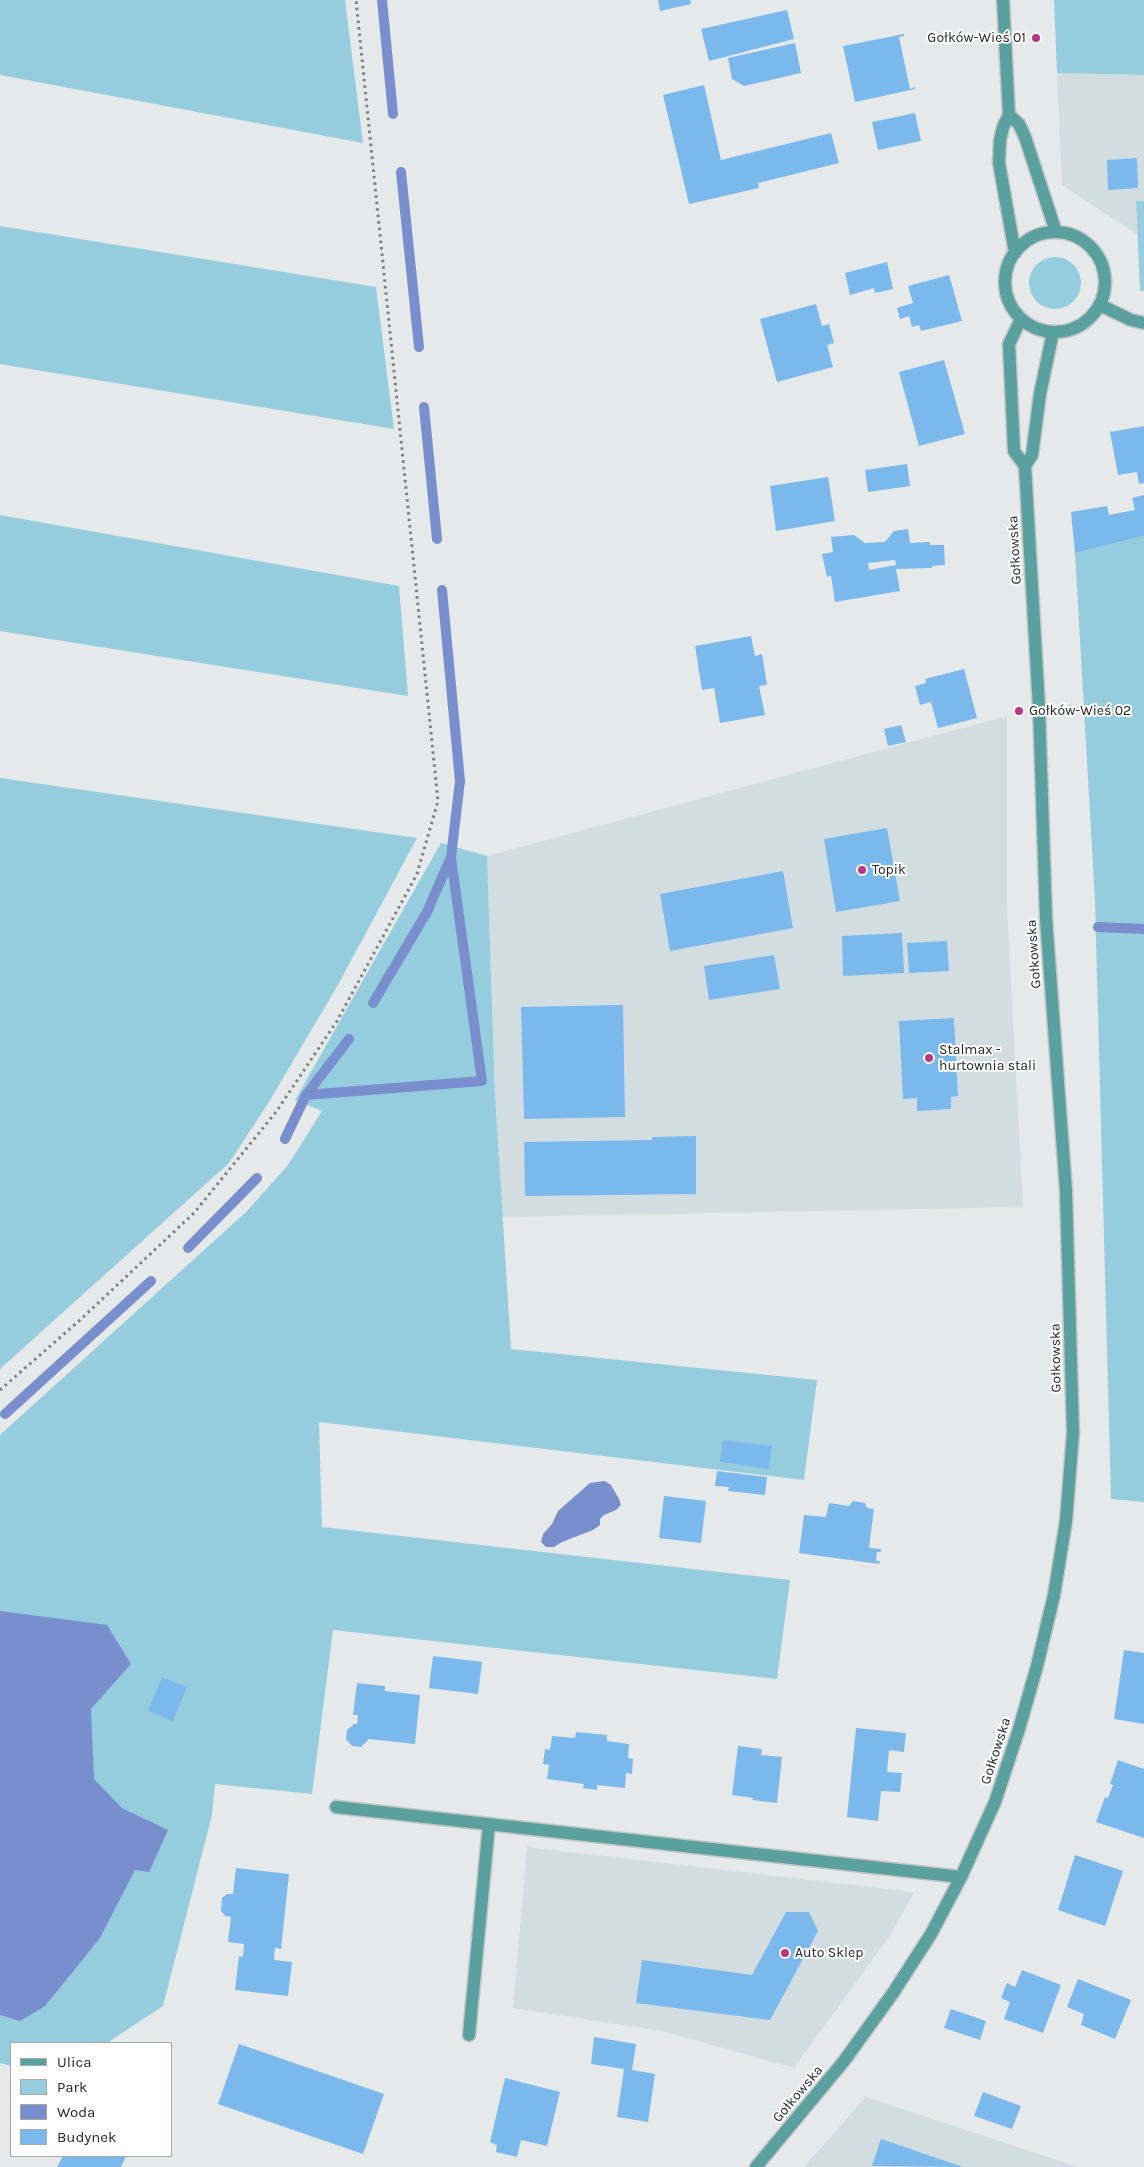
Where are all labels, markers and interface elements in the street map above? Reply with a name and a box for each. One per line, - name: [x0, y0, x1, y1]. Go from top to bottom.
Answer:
- place label: Gołków-Wieś 01: [927, 30, 1026, 46]
- marker: Gołków-Wieś 01: [1030, 32, 1042, 44]
- street label: Gołkowska: [1005, 515, 1025, 585]
- place label: Gołków-Wieś 02: [1029, 703, 1131, 719]
- marker: Gołków-Wieś 02: [1013, 705, 1025, 717]
- place label: Topik: [872, 862, 906, 878]
- marker: Topik: [856, 864, 868, 876]
- street label: Gołkowska: [1023, 919, 1045, 989]
- place label: Stalmax - hurtownia stali: [939, 1042, 1036, 1074]
- marker: Stalmax - hurtownia stali: [923, 1052, 935, 1064]
- street label: Gołkowska: [1047, 1323, 1065, 1393]
- street label: Gołkowska: [977, 1715, 1015, 1787]
- place label: Auto Sklep: [795, 1945, 863, 1961]
- marker: Auto Sklep: [779, 1947, 791, 1959]
- legend: [10, 2042, 172, 2157]
- text: Ulica: [57, 2053, 91, 2071]
- street label: Gołkowska: [769, 2062, 827, 2126]
- text: Park: [57, 2078, 87, 2096]
- text: Woda: [57, 2103, 95, 2121]
- text: Budynek: [57, 2128, 116, 2146]

